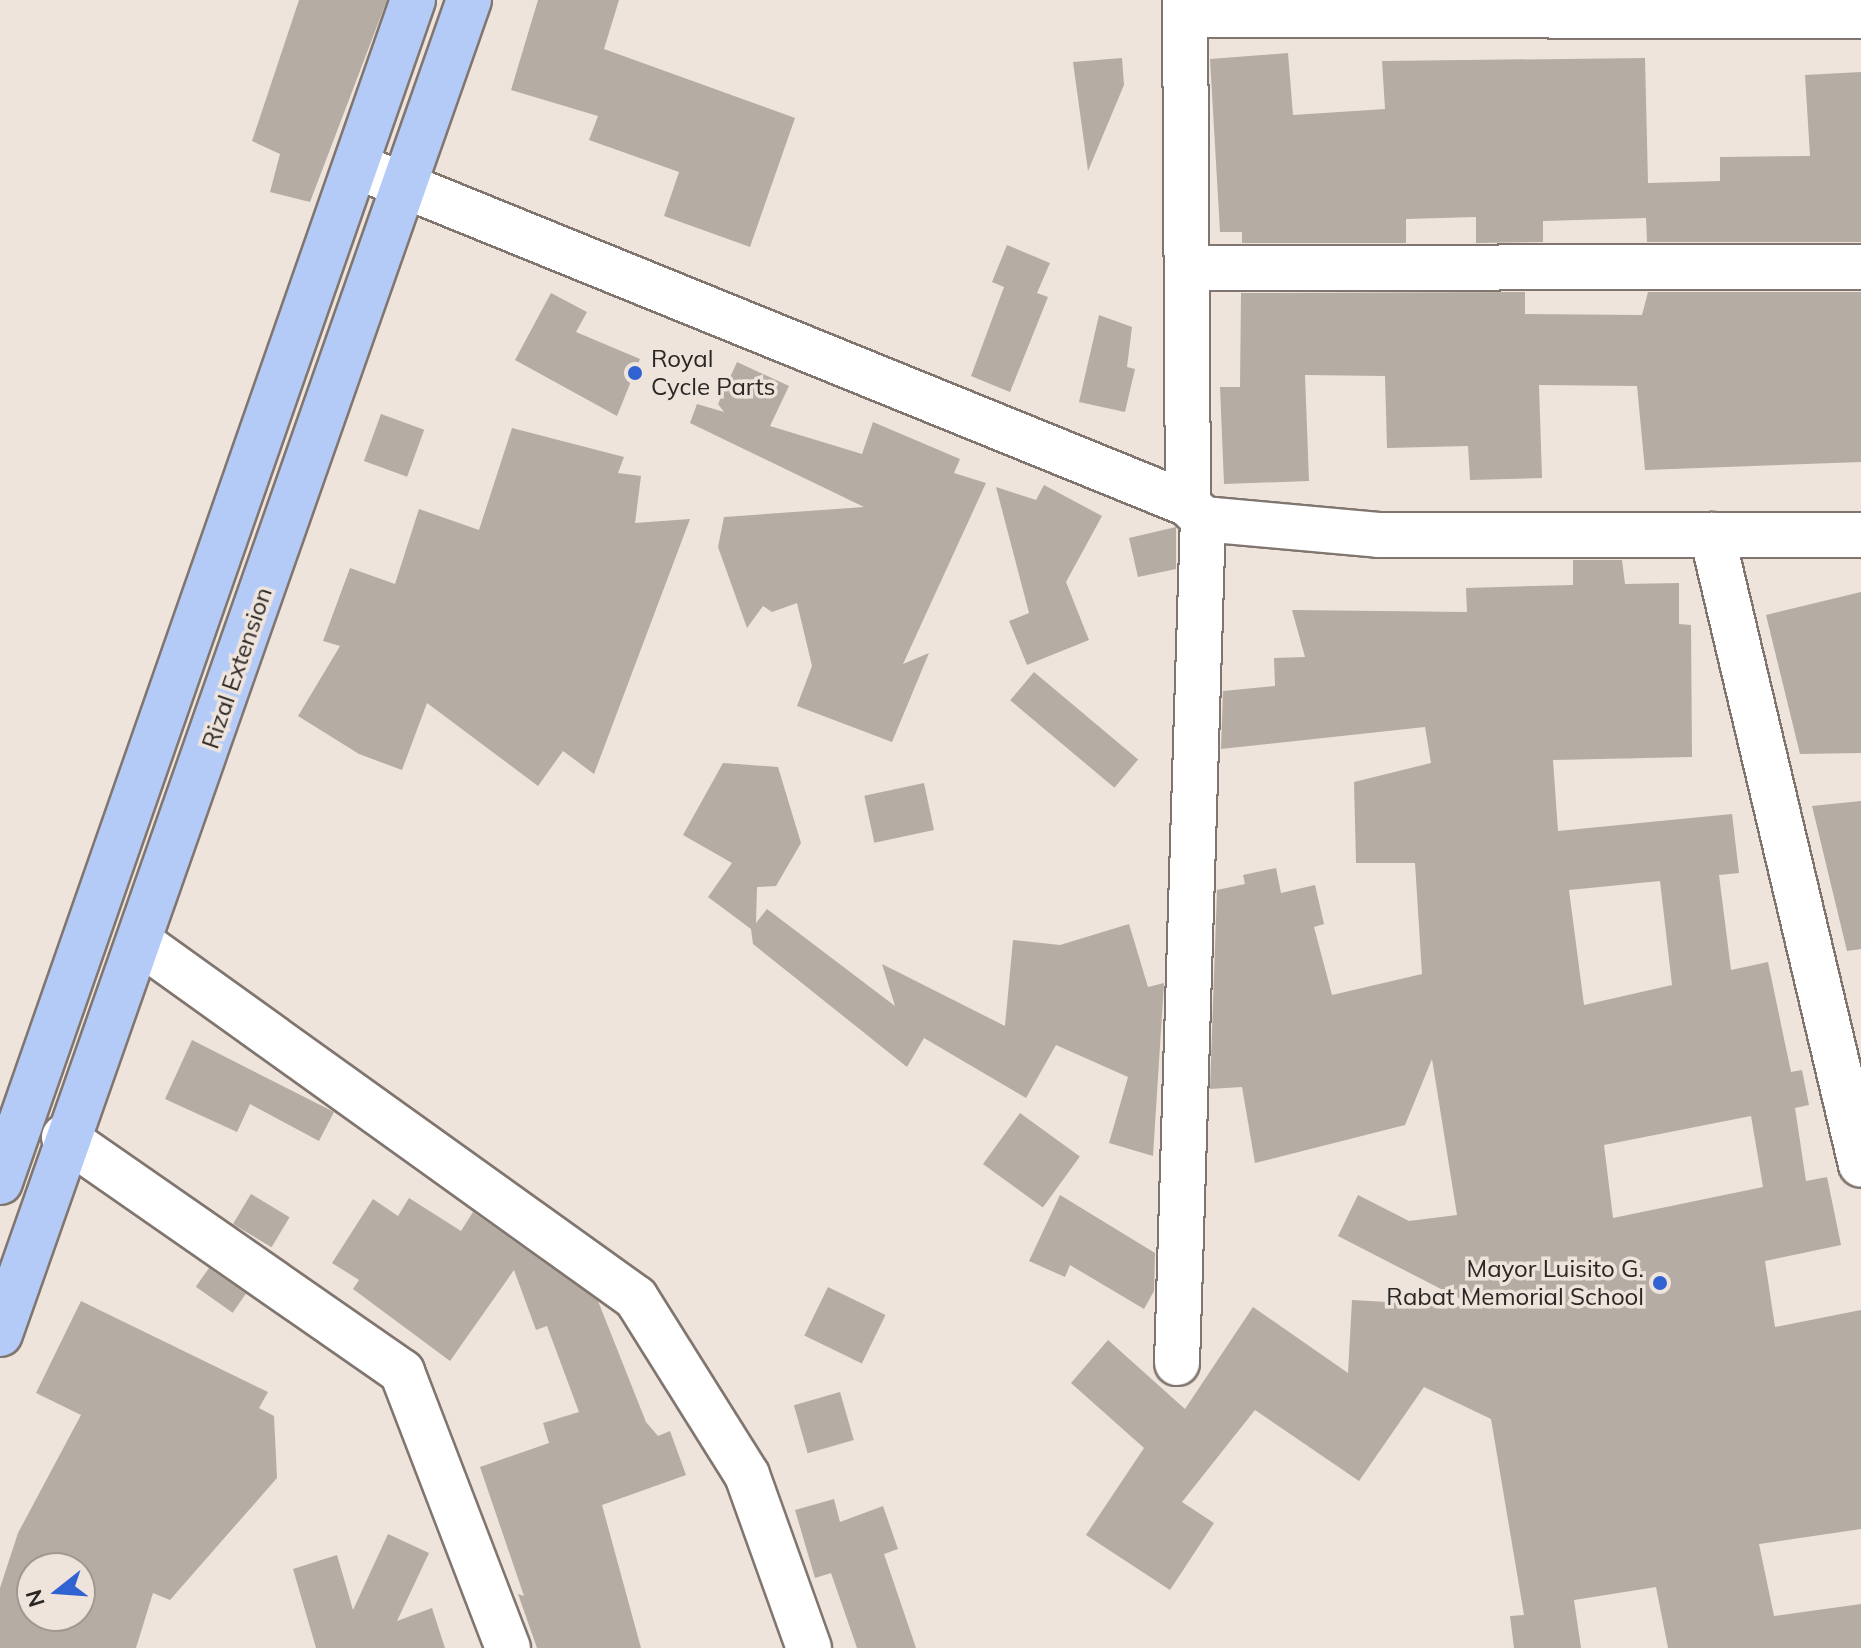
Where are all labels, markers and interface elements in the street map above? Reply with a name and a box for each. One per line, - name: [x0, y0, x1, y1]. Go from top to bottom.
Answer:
- place label: Royal Cycle Parts: [651, 345, 775, 401]
- marker: Royal Cycle Parts: [626, 364, 644, 382]
- street label: Rizal Extension: [196, 584, 278, 752]
- place label: Mayor Luisito G. Rabat Memorial School: [1386, 1255, 1644, 1311]
- marker: Mayor Luisito G. Rabat Memorial School: [1651, 1274, 1669, 1292]
- north arrow: [16, 1552, 96, 1632]
- text: N: [19, 1586, 51, 1610]

